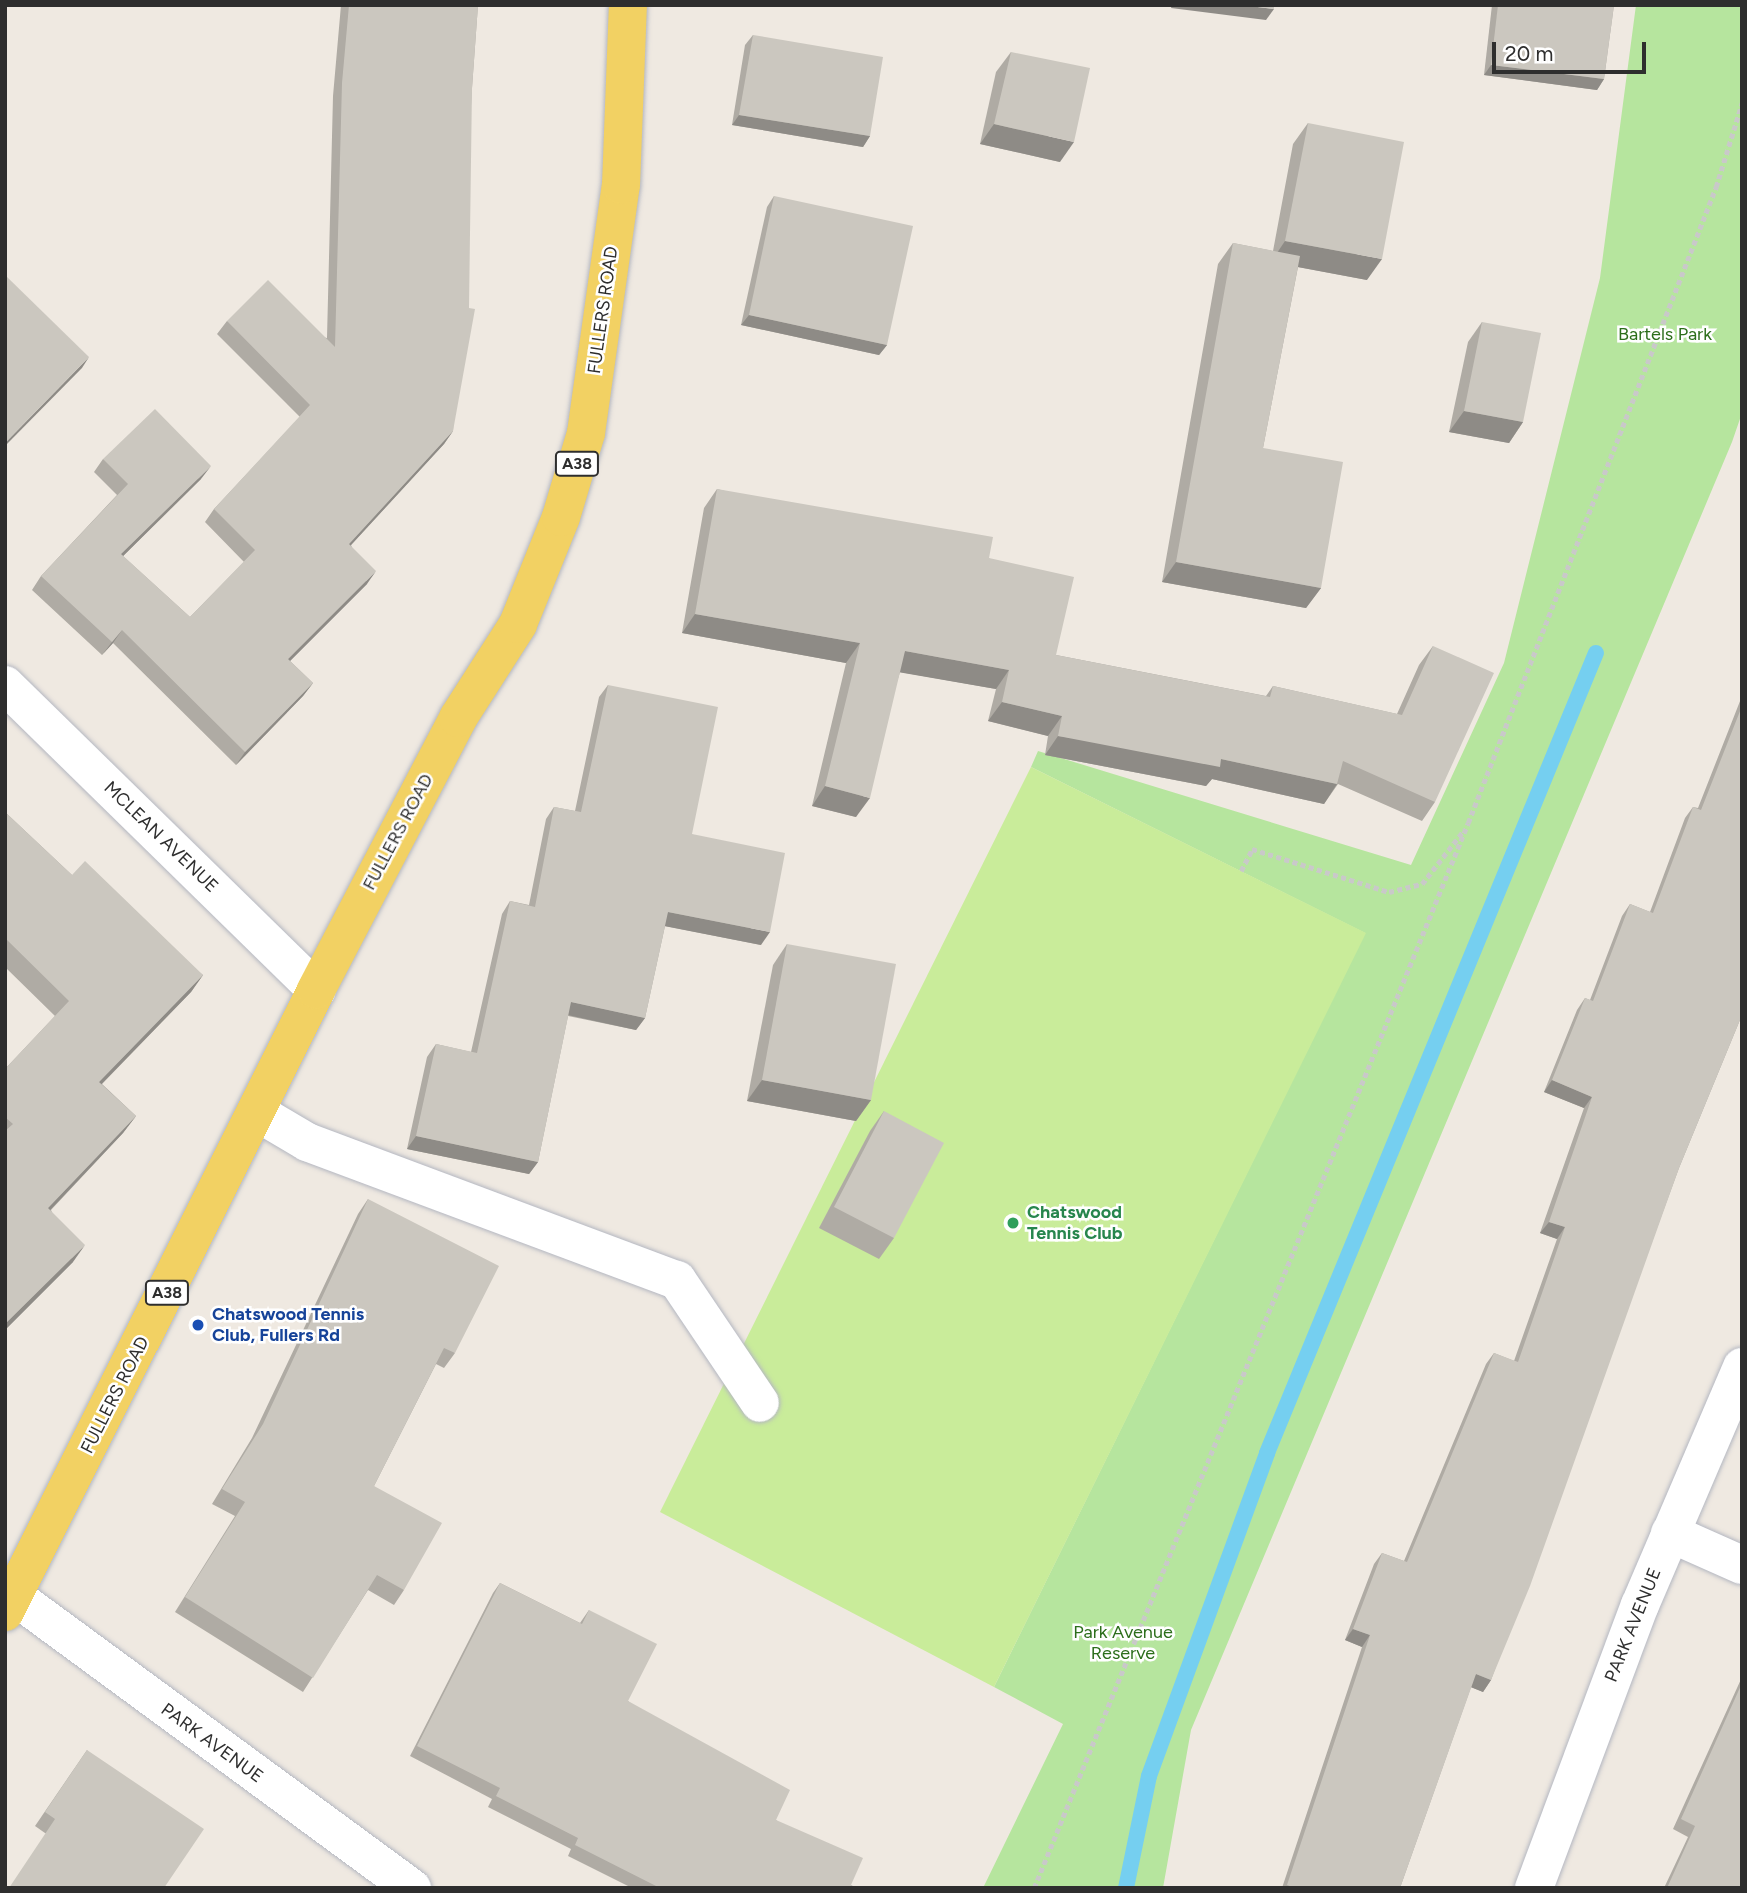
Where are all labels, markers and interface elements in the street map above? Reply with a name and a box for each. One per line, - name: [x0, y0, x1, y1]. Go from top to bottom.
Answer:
- scale bar: [1495, 28, 1649, 72]
- text: 20 m: [1505, 41, 1553, 66]
- street label: FULLERS ROAD: [583, 245, 623, 375]
- park label: Bartels Park: [1618, 323, 1712, 345]
- road number: A38: [554, 452, 600, 477]
- street label: FULLERS ROAD: [358, 770, 438, 894]
- street label: MCLEAN AVENUE: [99, 777, 223, 897]
- place label: Chatswood Tennis Club: [1027, 1202, 1123, 1244]
- marker: Chatswood Tennis Club: [1005, 1215, 1021, 1231]
- road number: A38: [144, 1280, 190, 1306]
- place label: Chatswood Tennis Club, Fullers Rd: [212, 1304, 364, 1346]
- marker: Chatswood Tennis Club, Fullers Rd: [190, 1317, 206, 1333]
- street label: FULLERS ROAD: [76, 1333, 154, 1457]
- street label: PARK AVENUE: [1600, 1565, 1666, 1685]
- park label: Park Avenue Reserve: [1073, 1622, 1173, 1664]
- street label: PARK AVENUE: [157, 1699, 267, 1787]

